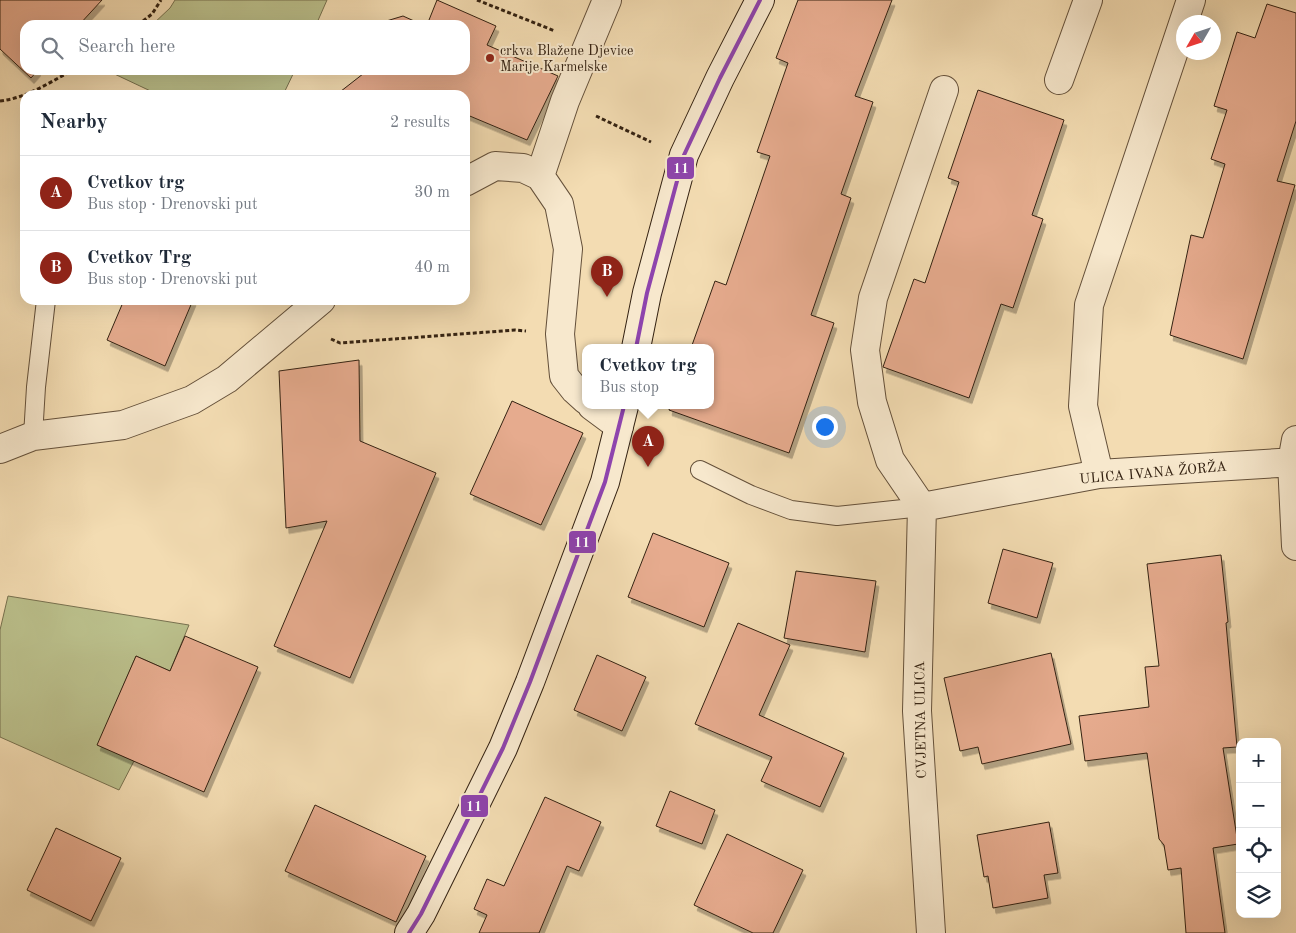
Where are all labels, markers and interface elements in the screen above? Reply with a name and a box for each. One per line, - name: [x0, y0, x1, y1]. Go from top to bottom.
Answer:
- north arrow: [1176, 15, 1221, 60]
- search box: [20, 20, 470, 75]
- icon: search: [38, 34, 66, 62]
- text: Search here: [78, 38, 175, 57]
- place label: crkva Blažene Djevice Marije Karmelske: [500, 44, 633, 74]
- marker: crkva Blažene Djevice Marije Karmelske: [484, 52, 496, 64]
- text: Nearby: [40, 112, 108, 133]
- text: 2 results: [390, 115, 450, 131]
- line badge: 11: [666, 156, 695, 180]
- text: 11: [673, 162, 689, 176]
- text: Cvetkov trg: [87, 174, 185, 193]
- text: A: [50, 185, 62, 201]
- text: 30 m: [414, 185, 450, 201]
- text: Bus stop · Drenovski put: [87, 197, 258, 213]
- text: Cvetkov Trg: [87, 249, 191, 268]
- pin: B: [591, 256, 623, 297]
- text: B: [50, 260, 62, 276]
- text: 40 m: [414, 260, 450, 276]
- text: Bus stop · Drenovski put: [87, 272, 258, 288]
- popup: [582, 344, 714, 409]
- text: Cvetkov trg: [599, 357, 697, 376]
- text: Bus stop: [599, 380, 659, 396]
- your location: [812, 414, 838, 440]
- pin: A: [632, 426, 664, 467]
- street label: ULICA IVANA ŽORŽA: [1079, 457, 1228, 486]
- line badge: 11: [568, 530, 597, 554]
- text: 11: [574, 536, 590, 550]
- street label: CVJETNA ULICA: [913, 661, 929, 779]
- map controls: [1236, 738, 1281, 918]
- button: +: [1236, 738, 1281, 783]
- button: −: [1236, 783, 1281, 828]
- line badge: 11: [460, 794, 489, 818]
- text: 11: [466, 800, 482, 814]
- button: locate: [1236, 828, 1281, 873]
- button: layers: [1236, 873, 1281, 918]

